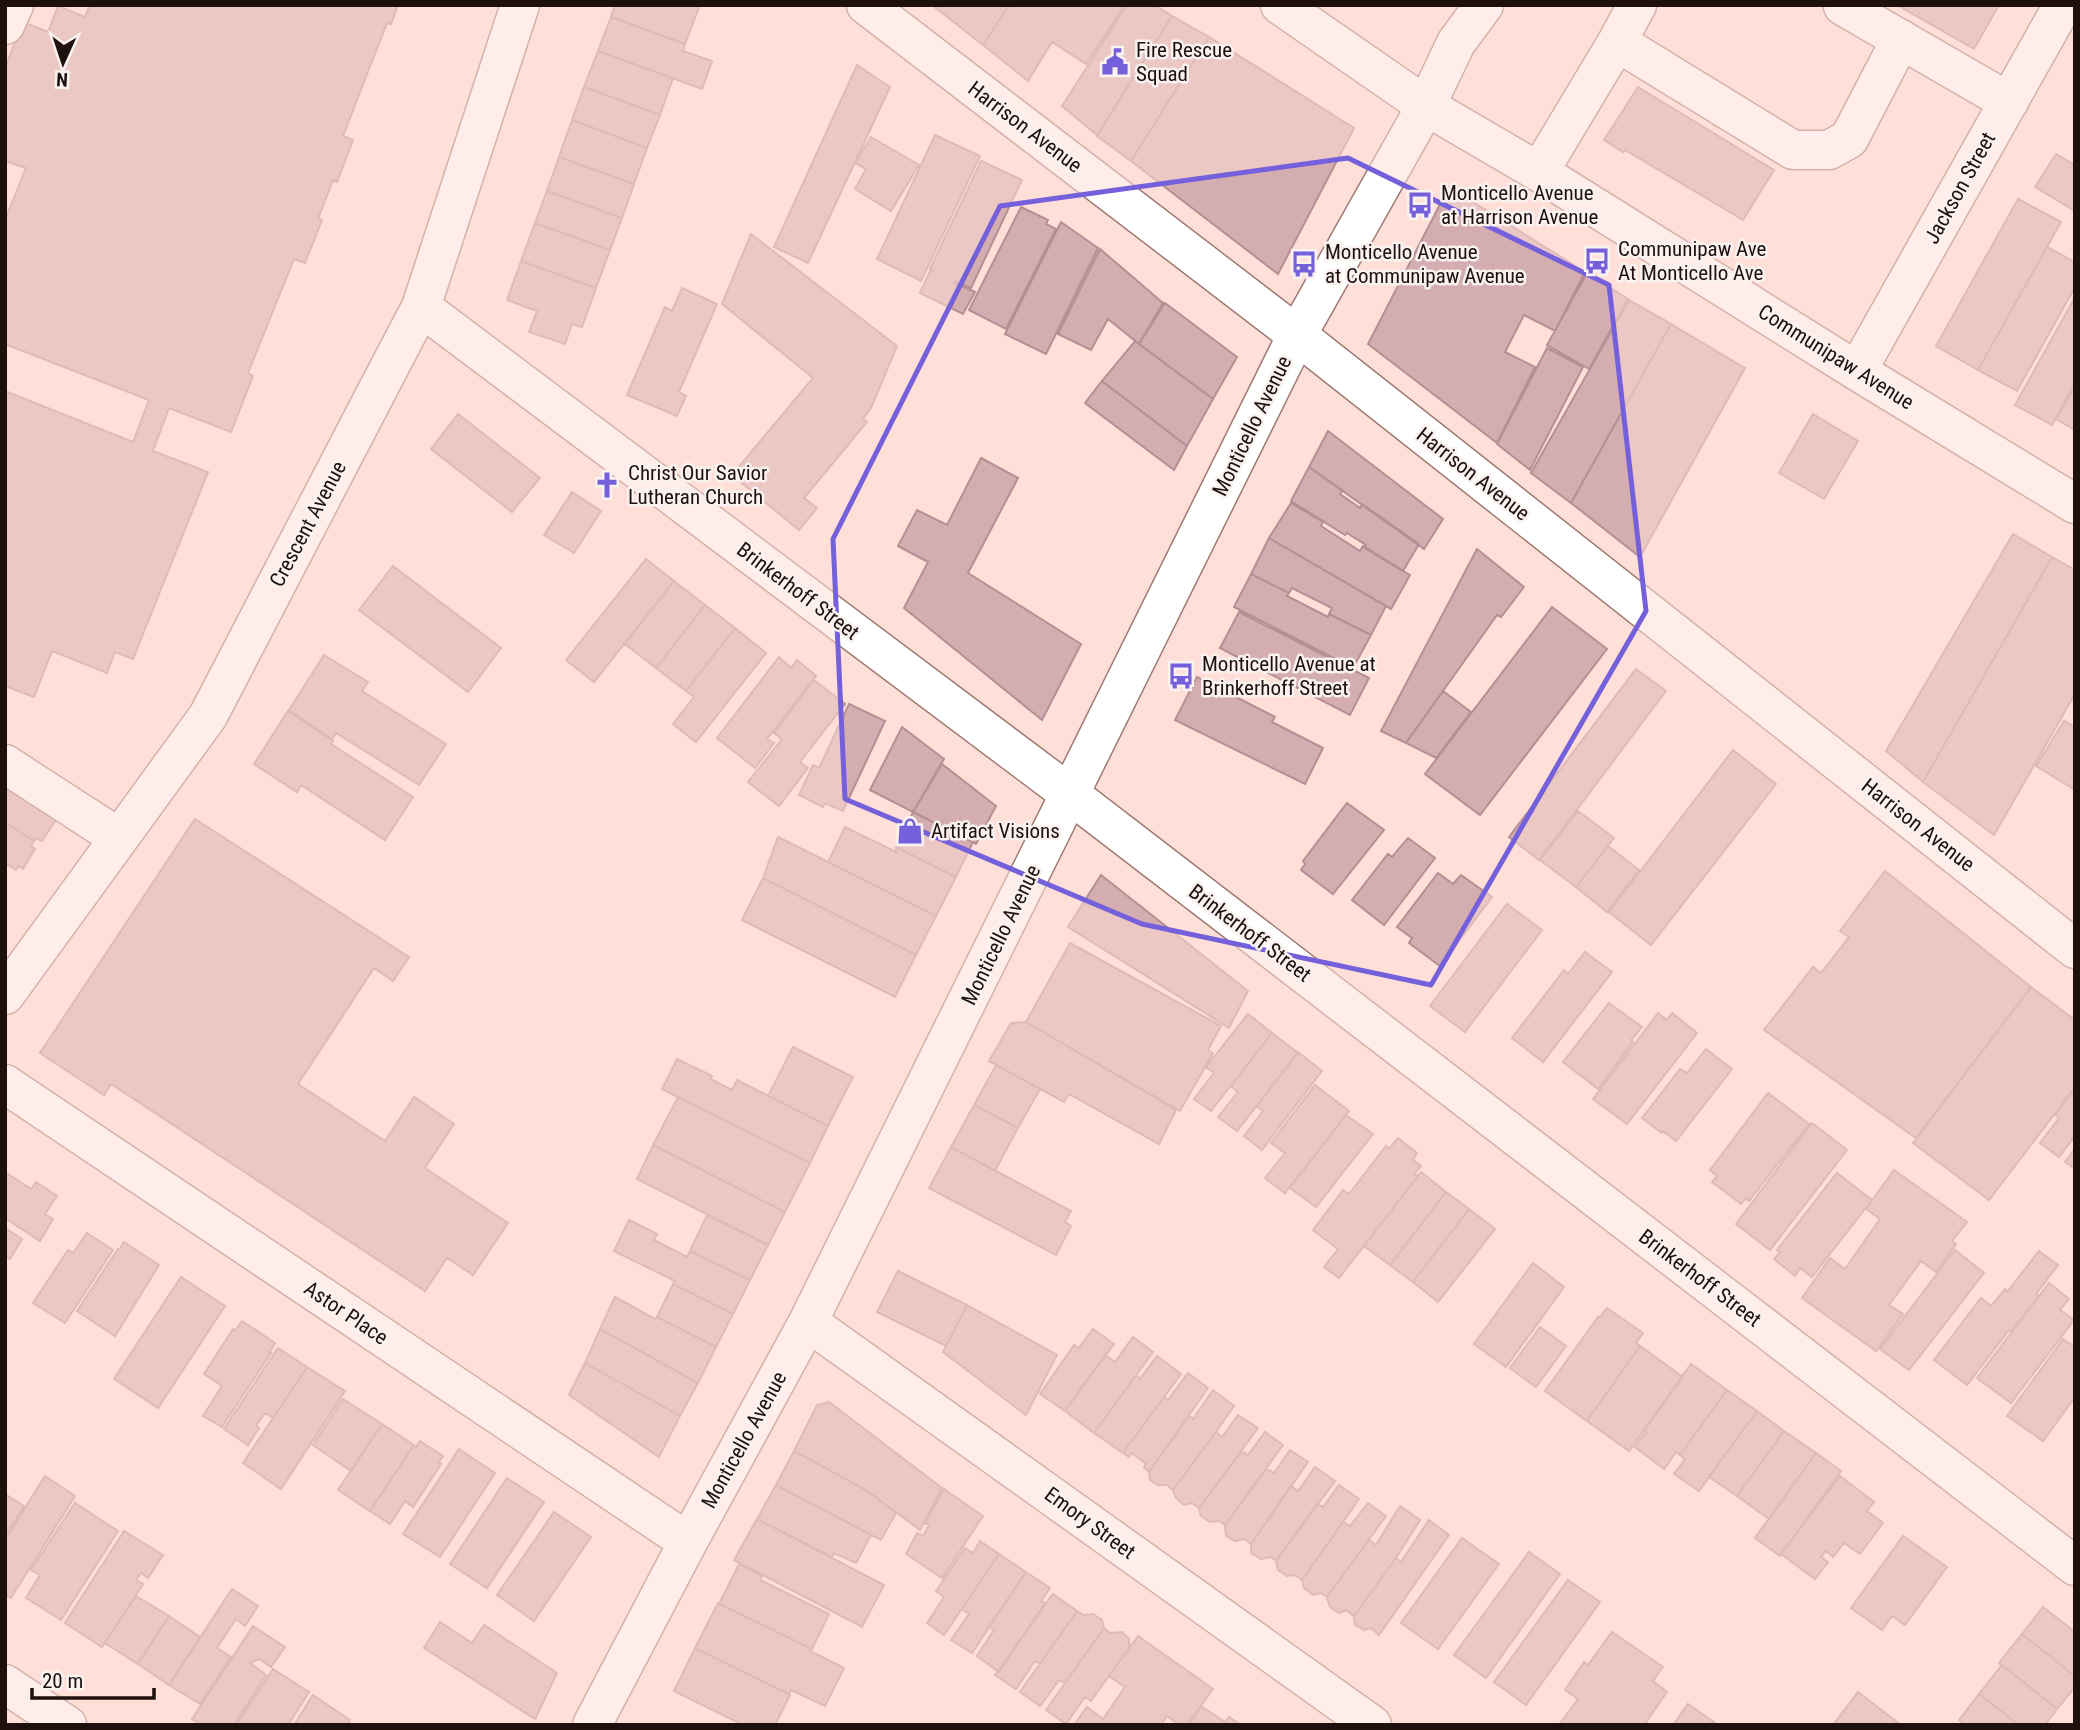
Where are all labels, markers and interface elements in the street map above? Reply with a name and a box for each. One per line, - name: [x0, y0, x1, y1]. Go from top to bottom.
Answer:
- north arrow: [28, 28, 98, 98]
- place label: Fire Rescue Squad: [1136, 38, 1232, 86]
- public building icon: Fire Rescue Squad: [1100, 47, 1130, 77]
- text: N: [56, 68, 69, 91]
- street label: Harrison Avenue: [963, 76, 1087, 178]
- street label: Jackson Street: [1920, 128, 2000, 248]
- place label: Monticello Avenue at Harrison Avenue: [1441, 181, 1599, 229]
- bus stop icon: Monticello Avenue at Harrison Avenue: [1405, 190, 1435, 220]
- place label: Communipaw Ave At Monticello Ave: [1618, 237, 1767, 285]
- place label: Monticello Avenue at Communipaw Avenue: [1325, 240, 1525, 288]
- bus stop icon: Communipaw Ave At Monticello Ave: [1582, 246, 1612, 276]
- bus stop icon: Monticello Avenue at Communipaw Avenue: [1289, 249, 1319, 279]
- street label: Communipaw Avenue: [1754, 300, 1918, 415]
- street label: Monticello Avenue: [1208, 352, 1296, 500]
- street label: Harrison Avenue: [1412, 423, 1534, 525]
- street label: Crescent Avenue: [265, 457, 351, 591]
- place label: Christ Our Savior Lutheran Church: [628, 461, 767, 509]
- church icon: Christ Our Savior Lutheran Church: [592, 470, 622, 500]
- street label: Brinkerhoff Street: [732, 537, 864, 645]
- place label: Monticello Avenue at Brinkerhoff Street: [1202, 652, 1376, 700]
- bus stop icon: Monticello Avenue at Brinkerhoff Street: [1166, 661, 1196, 691]
- street label: Harrison Avenue: [1857, 774, 1979, 876]
- shop icon: Artifact Visions: [895, 816, 925, 846]
- place label: Artifact Visions: [931, 819, 1060, 843]
- street label: Monticello Avenue: [957, 861, 1045, 1009]
- street label: Brinkerhoff Street: [1184, 879, 1316, 987]
- street label: Brinkerhoff Street: [1634, 1224, 1766, 1332]
- street label: Astor Place: [300, 1276, 392, 1350]
- street label: Monticello Avenue: [697, 1367, 792, 1513]
- street label: Emory Street: [1040, 1482, 1140, 1564]
- scale bar: [32, 1656, 154, 1700]
- text: 20 m: [42, 1669, 83, 1693]

